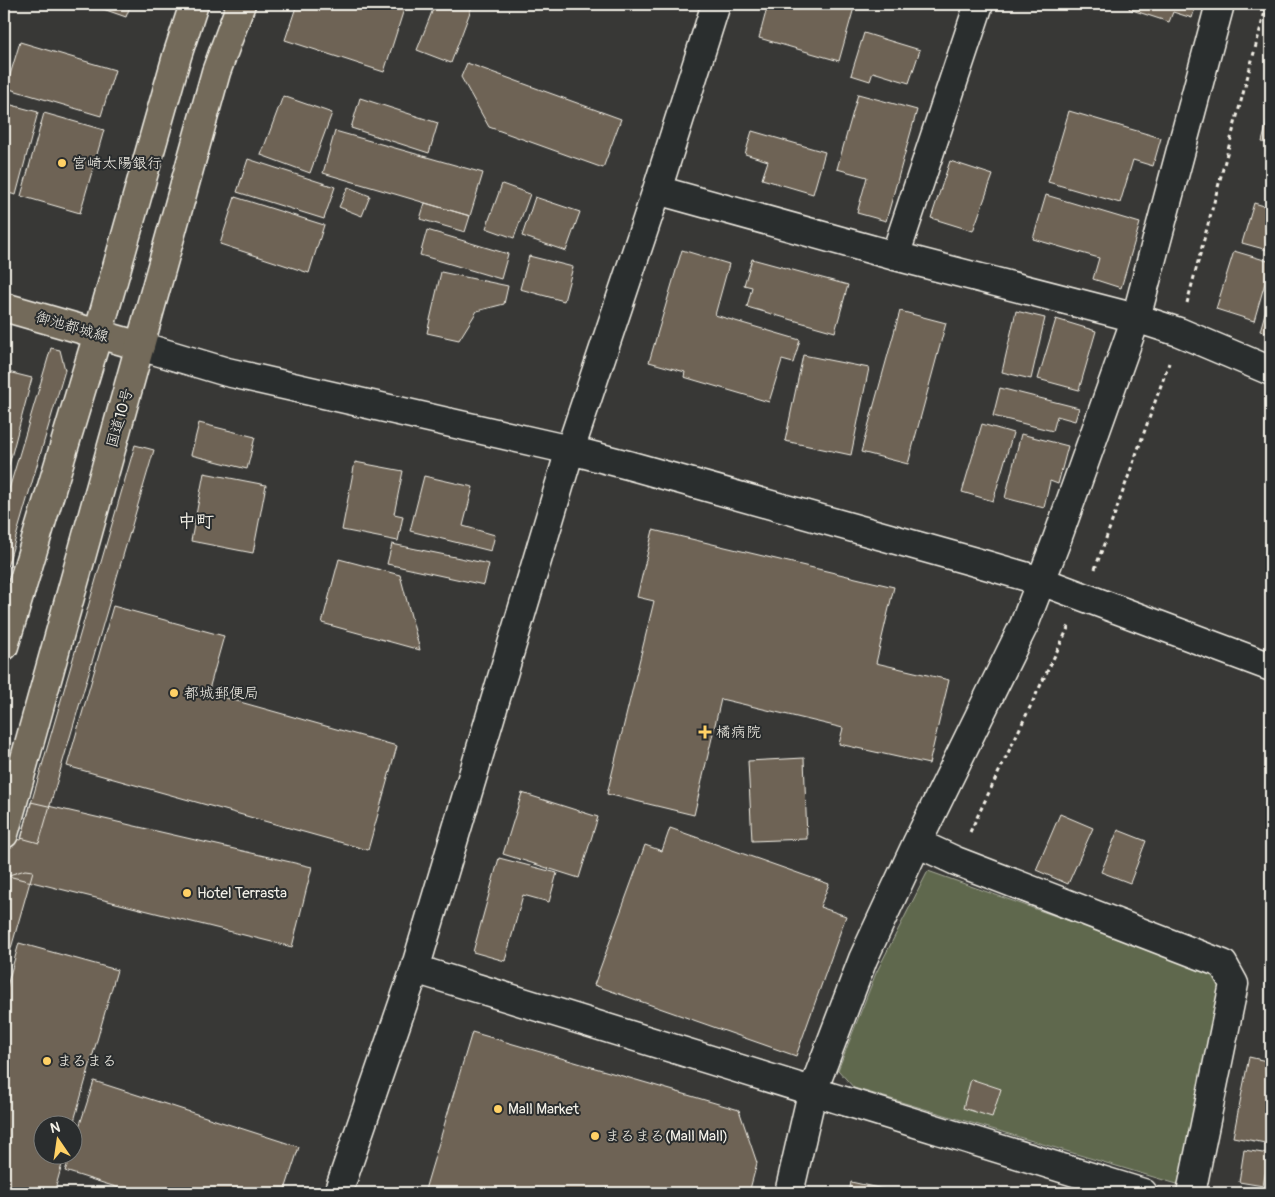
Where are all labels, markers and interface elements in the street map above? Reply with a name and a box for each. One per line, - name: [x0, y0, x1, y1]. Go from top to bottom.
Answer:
- place label: 宮崎太陽銀行: [72, 154, 162, 173]
- marker: 宮崎太陽銀行: [56, 157, 68, 169]
- street label: 御池都城線: [33, 308, 111, 346]
- street label: 国道10号: [102, 386, 138, 450]
- district label: 中町: [178, 510, 214, 533]
- place label: 都城郵便局: [184, 684, 259, 703]
- marker: 都城郵便局: [168, 687, 180, 699]
- place label: 橘病院: [716, 723, 761, 742]
- marker: 橘病院: [698, 725, 712, 739]
- place label: Hotel Terrasta: [197, 884, 287, 903]
- marker: Hotel Terrasta: [181, 887, 193, 899]
- place label: まるまる: [57, 1052, 117, 1071]
- marker: まるまる: [41, 1055, 53, 1067]
- place label: Mall Market: [508, 1100, 580, 1119]
- marker: Mall Market: [492, 1103, 504, 1115]
- north arrow: [32, 1114, 82, 1164]
- text: N: [49, 1118, 62, 1137]
- place label: まるまる(Mall Mall): [605, 1127, 728, 1146]
- marker: まるまる(Mall Mall): [589, 1130, 601, 1142]

